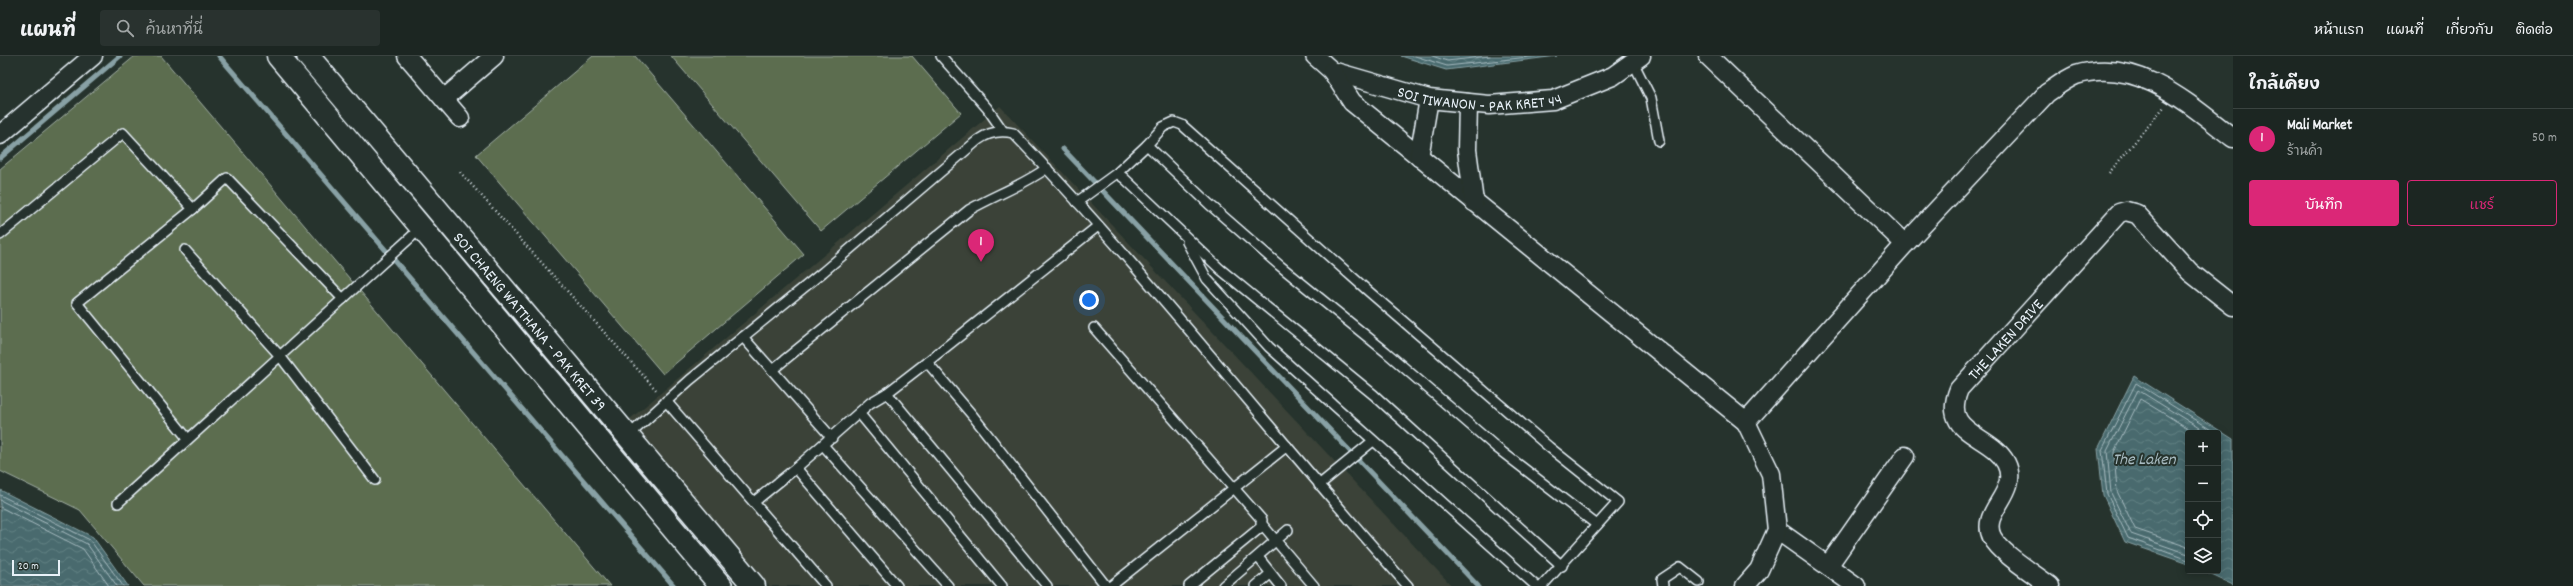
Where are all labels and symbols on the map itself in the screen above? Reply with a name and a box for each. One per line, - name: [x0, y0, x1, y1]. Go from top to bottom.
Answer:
- street label: SOI TIWANON - PAK KRET 44: [1394, 81, 1566, 119]
- street label: SOI CHAENG WATTHANA - PAK KRET 39: [447, 228, 611, 417]
- pin: 1: [968, 229, 994, 262]
- your location: [1079, 290, 1099, 310]
- street label: THE LAKEN DRIVE: [1963, 294, 2050, 386]
- water label: The Laken: [2112, 449, 2177, 473]
- scale bar: [12, 558, 60, 577]

